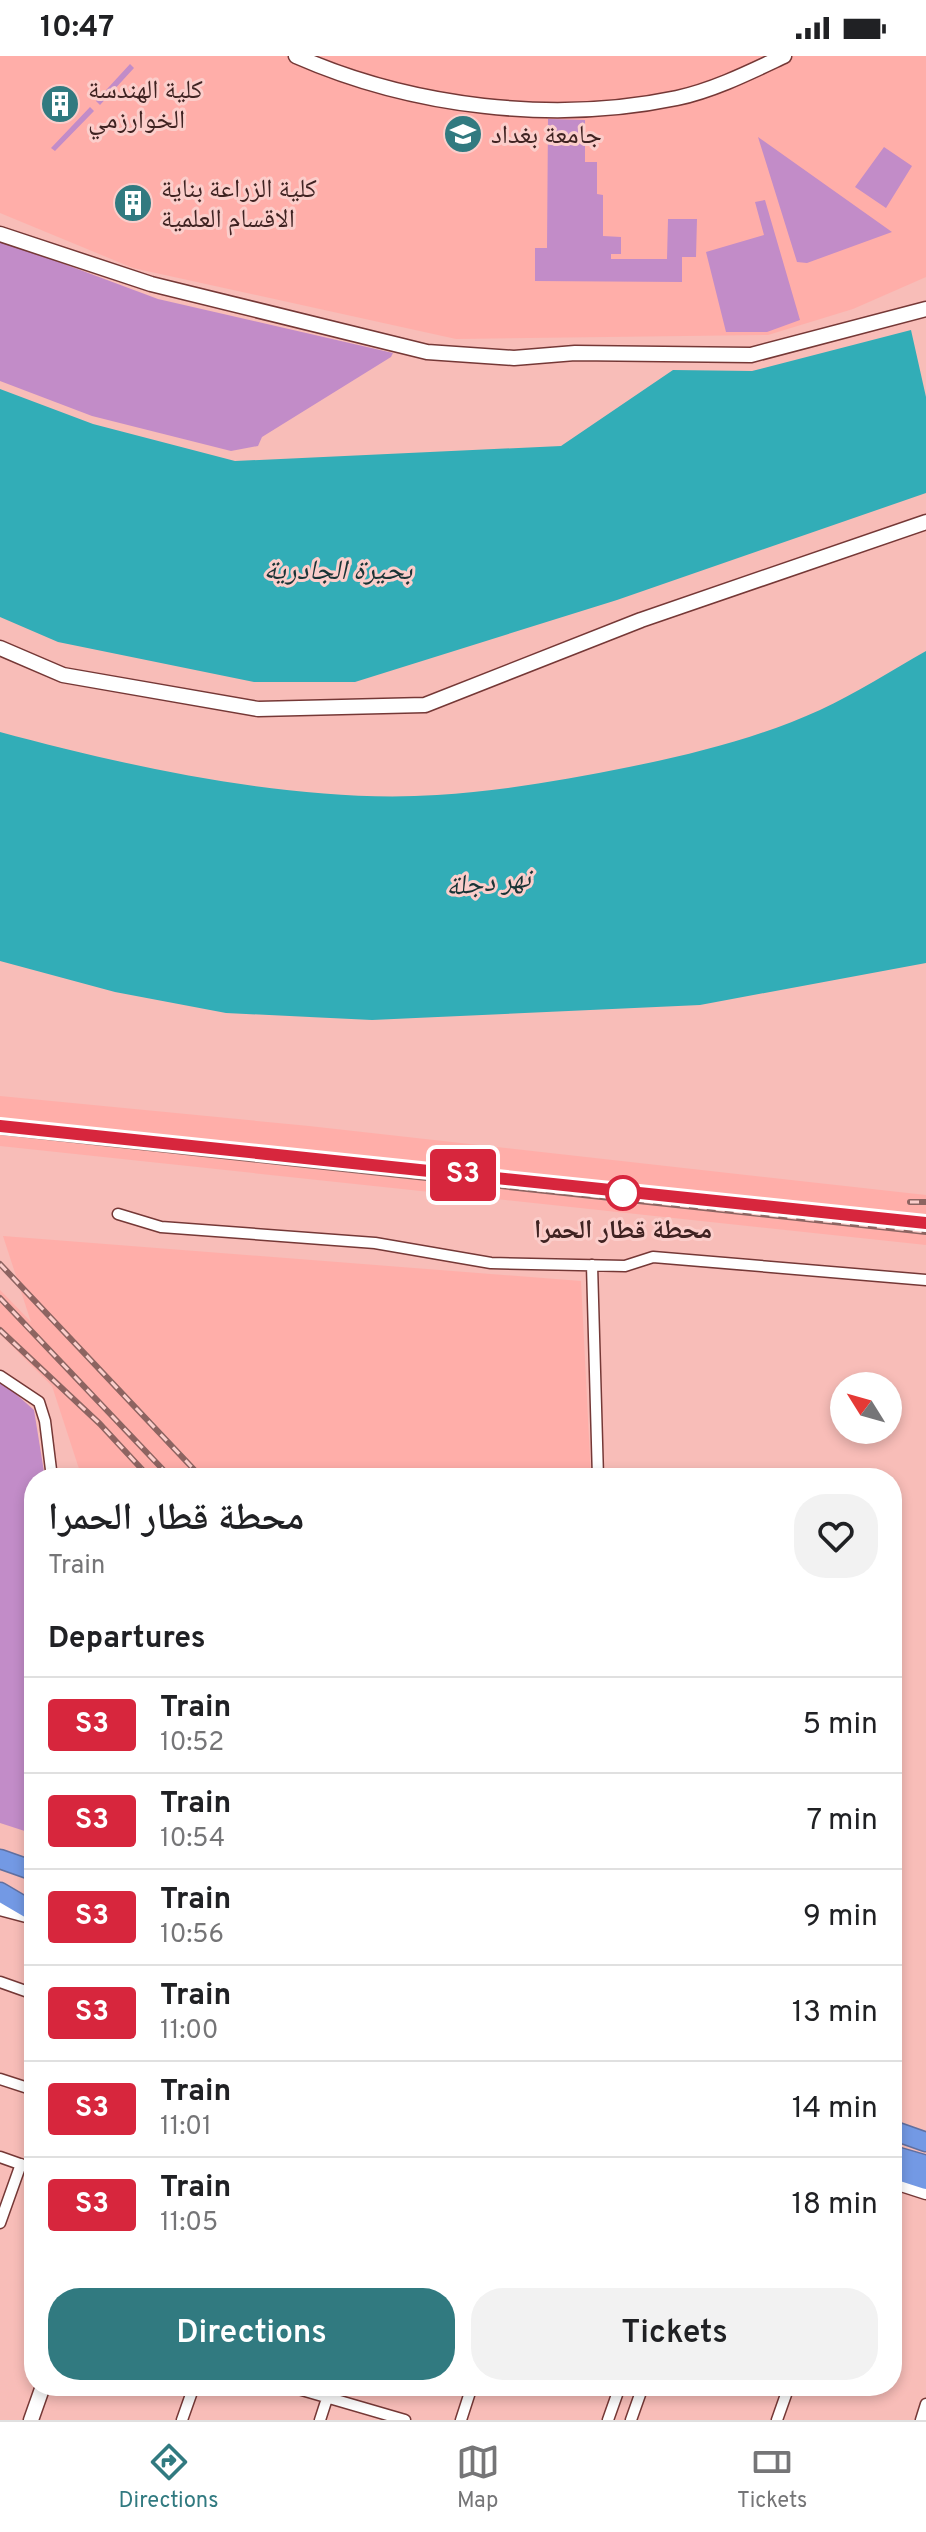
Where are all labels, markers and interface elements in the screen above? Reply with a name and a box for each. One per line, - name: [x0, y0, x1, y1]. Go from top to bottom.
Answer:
- text: 10:47: [40, 10, 114, 47]
- place label: كلية الهندسة الخوارزمي: [88, 75, 203, 140]
- building icon: كلية الهندسة الخوارزمي: [39, 83, 81, 125]
- school or university icon: جامعة بغداد: [442, 113, 484, 155]
- place label: جامعة بغداد: [491, 120, 602, 153]
- place label: كلية الزراعة بناية الاقسام العلمية: [161, 174, 317, 237]
- building icon: كلية الزراعة بناية الاقسام العلمية: [112, 182, 154, 224]
- water label: بحيرة الجادرية: [264, 554, 413, 590]
- water label: نهر دجلة: [444, 861, 537, 906]
- line badge: S3: [427, 1149, 499, 1201]
- text: S3: [446, 1157, 480, 1193]
- marker: محطة قطار الحمرا: [606, 1176, 640, 1210]
- place label: محطة قطار الحمرا: [534, 1215, 712, 1248]
- north arrow: [830, 1372, 902, 1444]
- map controls: [830, 1372, 902, 1444]
- button: heart: [794, 1494, 878, 1578]
- text: محطة قطار الحمرا: [48, 1495, 304, 1544]
- text: Train: [48, 1550, 105, 1583]
- text: Departures: [48, 1621, 206, 1658]
- text: Train: [160, 1690, 231, 1727]
- text: S3: [75, 1707, 109, 1743]
- text: 5 min: [802, 1707, 878, 1744]
- text: 10:52: [160, 1727, 224, 1760]
- text: Train: [160, 1786, 231, 1823]
- text: S3: [75, 1803, 109, 1839]
- text: 7 min: [807, 1803, 878, 1840]
- text: 10:54: [160, 1823, 225, 1856]
- text: Train: [160, 1882, 231, 1919]
- text: S3: [75, 1899, 109, 1935]
- text: 9 min: [803, 1899, 878, 1936]
- text: 10:56: [160, 1919, 224, 1952]
- text: Train: [160, 1978, 231, 2015]
- text: S3: [75, 1995, 109, 2031]
- text: 13 min: [792, 1995, 878, 2032]
- text: 11:00: [160, 2015, 218, 2048]
- text: Train: [160, 2074, 231, 2111]
- text: S3: [75, 2091, 109, 2127]
- text: 14 min: [792, 2091, 878, 2128]
- text: 11:01: [160, 2111, 212, 2144]
- text: Train: [160, 2170, 231, 2207]
- text: S3: [75, 2187, 109, 2223]
- text: 18 min: [792, 2187, 878, 2224]
- text: 11:05: [160, 2207, 218, 2240]
- button: Directions: [48, 2288, 455, 2380]
- button: Tickets: [471, 2288, 878, 2380]
- tab: Directions: [119, 2440, 219, 2515]
- tab: Map: [456, 2440, 500, 2515]
- tab: Tickets: [737, 2440, 807, 2515]

